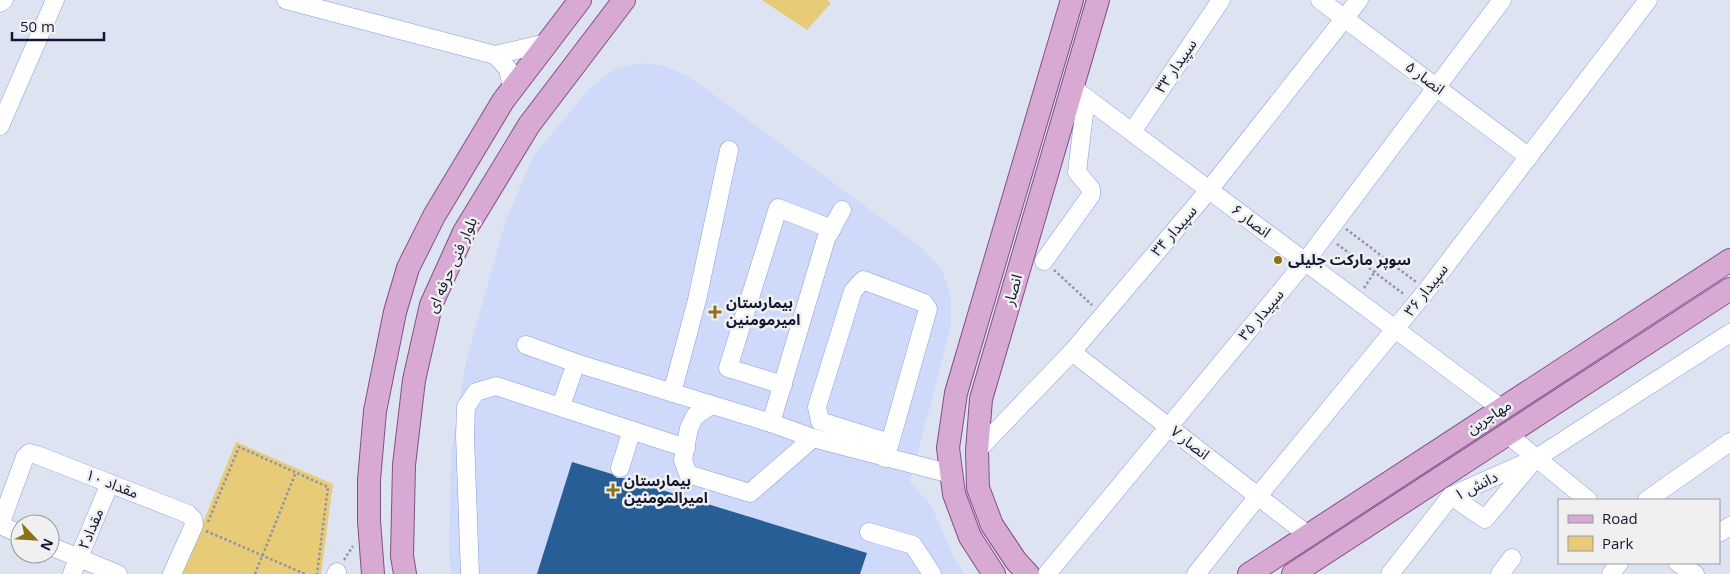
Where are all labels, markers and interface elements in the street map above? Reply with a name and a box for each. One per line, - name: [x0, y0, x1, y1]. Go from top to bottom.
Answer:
- scale bar: [12, 10, 105, 42]
- text: 50 m: [20, 16, 55, 36]
- street label: سپیدار ۳۳: [1150, 34, 1202, 97]
- street label: انصار ۵: [1402, 56, 1449, 98]
- street label: انصار ۶: [1228, 199, 1275, 241]
- street label: سپیدار ۳۴: [1146, 201, 1202, 261]
- street label: بلوار فنی حرفه ای: [421, 214, 481, 316]
- place label: سوپر مارکت جلیلی: [1288, 249, 1411, 270]
- marker: سوپر مارکت جلیلی: [1272, 254, 1284, 266]
- street label: سپیدار ۳۶: [1399, 259, 1453, 320]
- street label: انصار: [998, 272, 1026, 309]
- street label: سپیدار ۳۵: [1233, 284, 1289, 345]
- place label: بیمارستان امیرمومنین: [726, 292, 800, 329]
- marker: بیمارستان امیرمومنین: [708, 305, 722, 319]
- street label: مهاجرین: [1462, 394, 1515, 438]
- street label: انصار ۷: [1167, 421, 1214, 464]
- street label: مقداد ۱۰: [83, 464, 142, 502]
- street label: دانش ۱: [1450, 466, 1501, 504]
- place label: بیمارستان امیرالمومنین: [624, 470, 708, 507]
- marker: بیمارستان امیرالمومنین: [606, 483, 620, 497]
- legend: [1558, 499, 1720, 564]
- street label: مقداد۲: [73, 505, 108, 552]
- text: Road: [1602, 508, 1638, 528]
- north arrow: [10, 514, 60, 564]
- text: Park: [1602, 533, 1633, 553]
- text: N: [36, 536, 58, 554]

